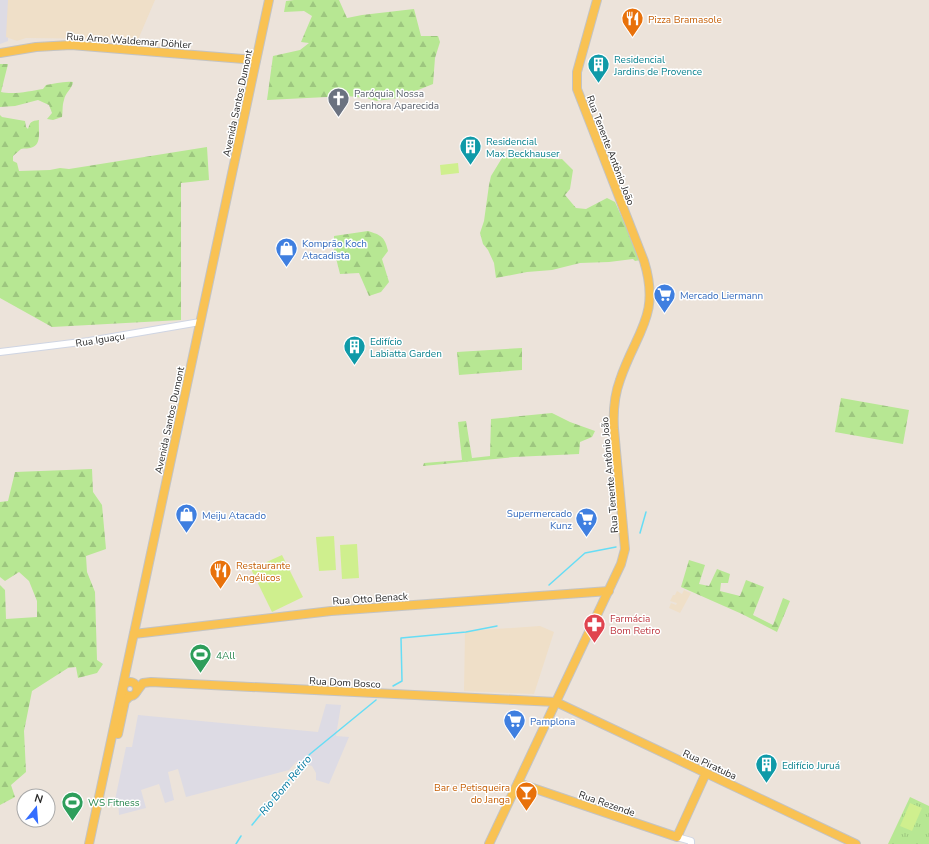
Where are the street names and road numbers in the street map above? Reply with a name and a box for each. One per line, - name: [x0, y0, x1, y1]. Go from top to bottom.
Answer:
- street label: Rua Arno Waldemar Döhler: [66, 30, 192, 52]
- street label: Avenida Santos Dumont: [220, 48, 256, 158]
- street label: Rua Tenente Antônio João: [583, 93, 638, 208]
- street label: Rua Iguaçu: [74, 329, 126, 351]
- street label: Avenida Santos Dumont: [152, 365, 188, 475]
- street label: Rua Tenente Antônio João: [598, 416, 622, 534]
- street label: Rua Otto Benack: [332, 589, 409, 609]
- street label: Rua Dom Bosco: [309, 674, 381, 692]
- street label: Rua Piratuba: [680, 746, 739, 783]
- street label: Rua Rezende: [577, 788, 637, 820]

